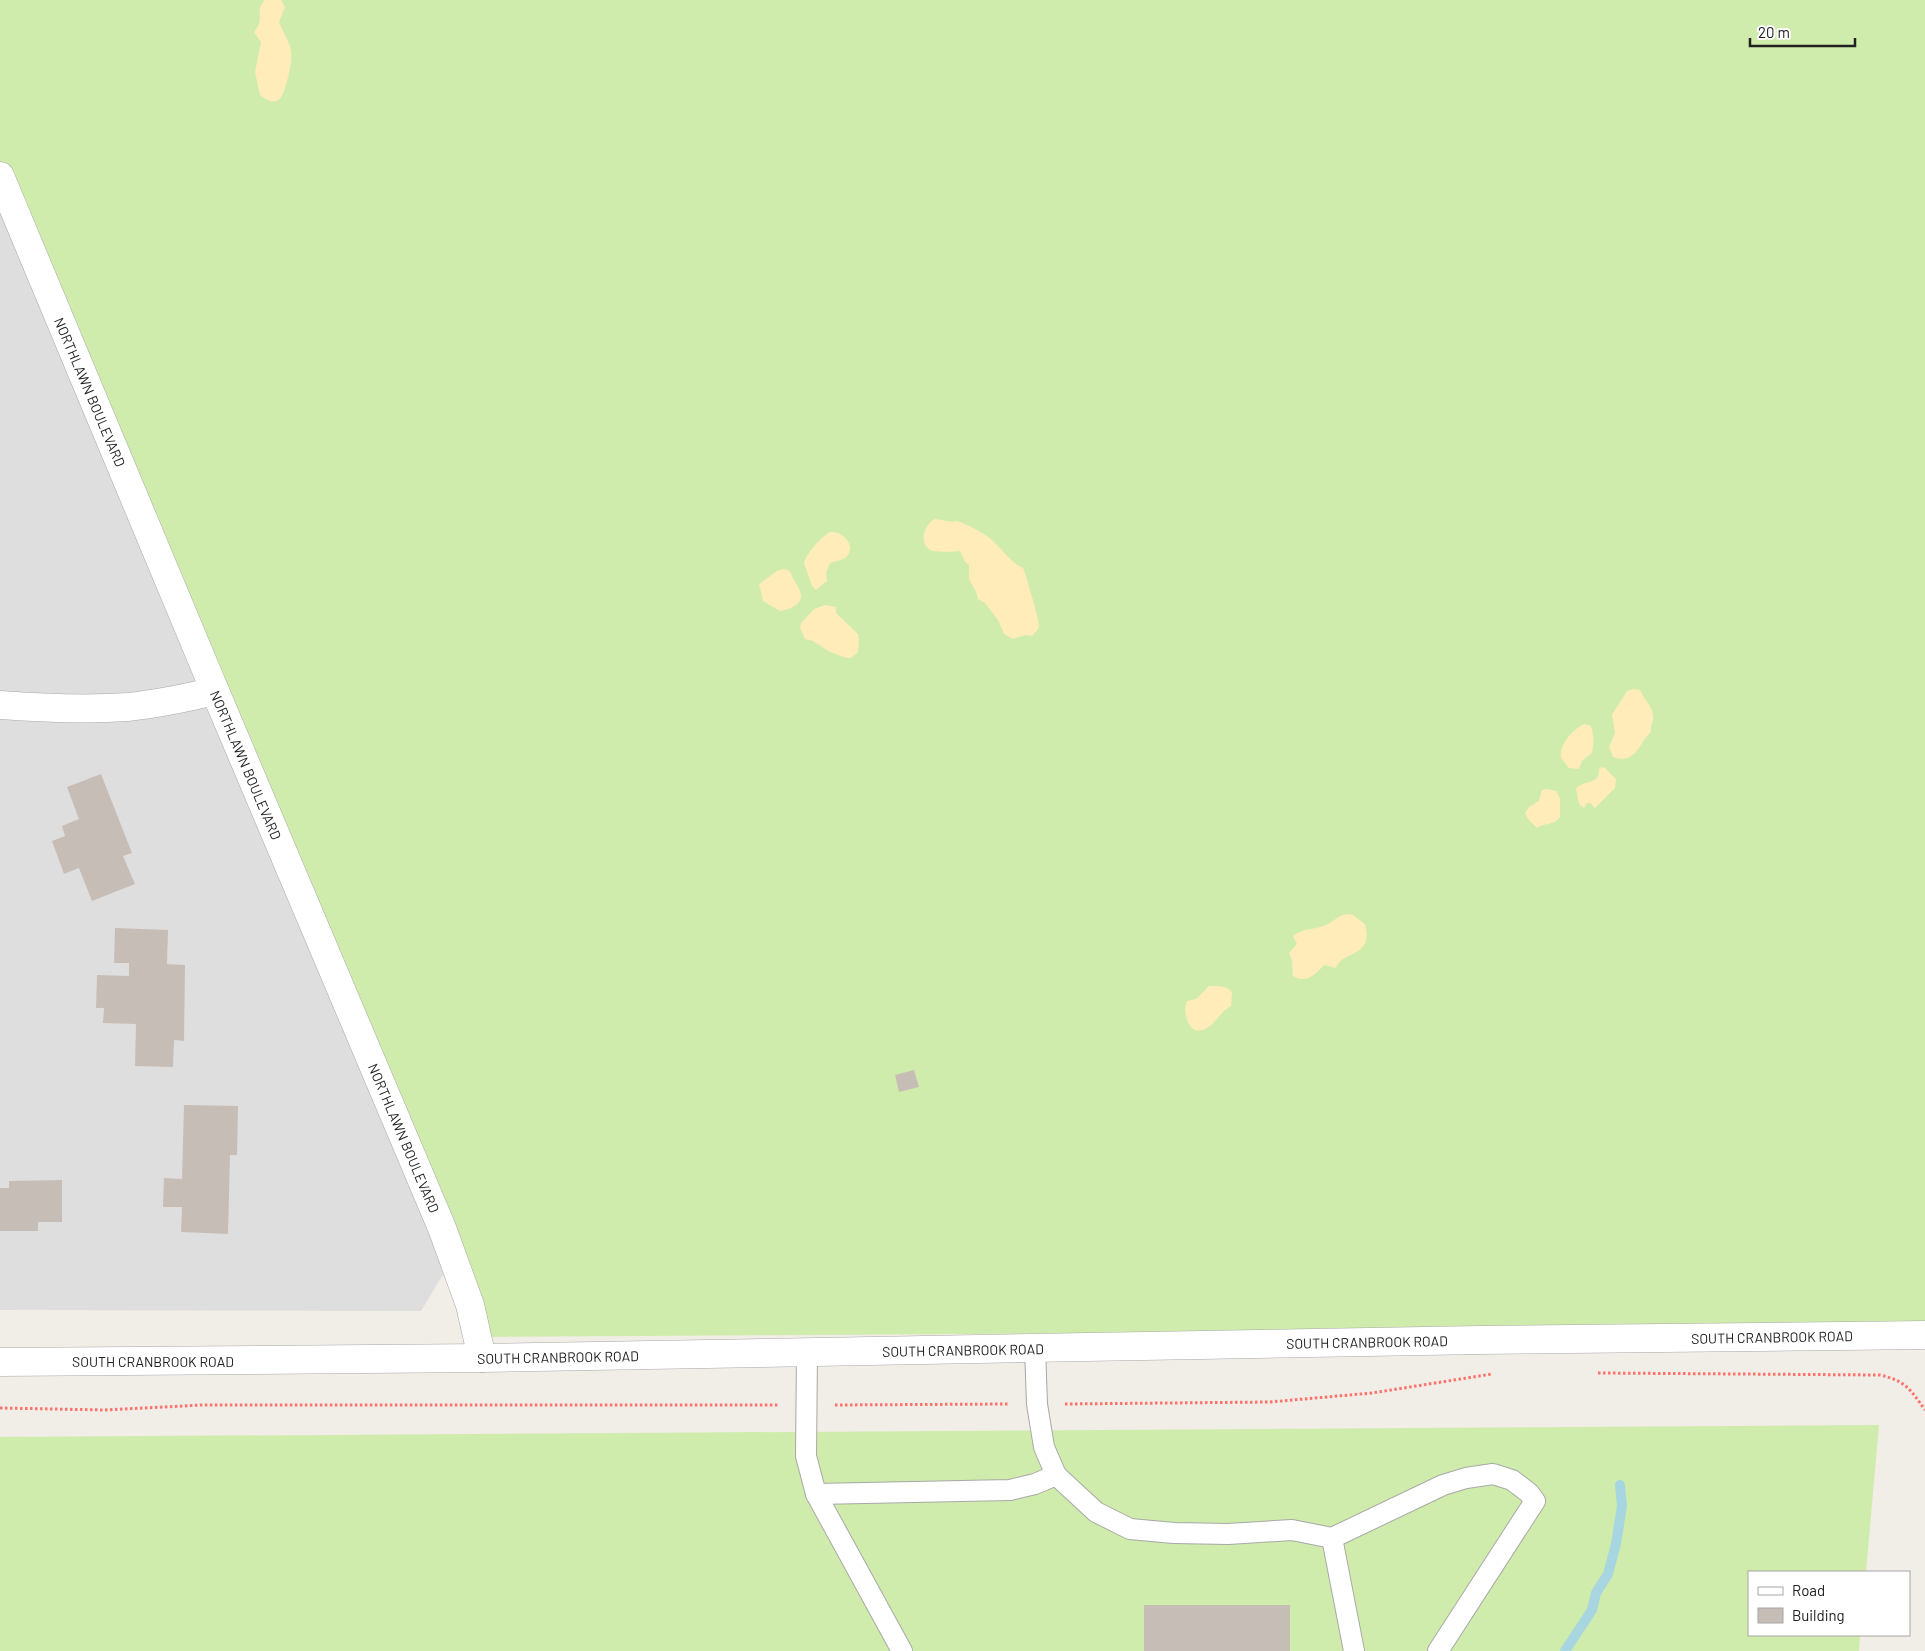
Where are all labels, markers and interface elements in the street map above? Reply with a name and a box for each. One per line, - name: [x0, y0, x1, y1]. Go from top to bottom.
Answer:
- scale bar: [1750, 15, 1855, 47]
- text: 20 m: [1758, 23, 1790, 41]
- street label: NORTHLAWN BOULEVARD: [51, 315, 129, 469]
- street label: NORTHLAWN BOULEVARD: [207, 688, 285, 842]
- street label: NORTHLAWN BOULEVARD: [365, 1061, 443, 1215]
- street label: SOUTH CRANBROOK ROAD: [1691, 1327, 1853, 1347]
- street label: SOUTH CRANBROOK ROAD: [1286, 1332, 1448, 1352]
- street label: SOUTH CRANBROOK ROAD: [882, 1340, 1044, 1360]
- street label: SOUTH CRANBROOK ROAD: [477, 1347, 639, 1367]
- street label: SOUTH CRANBROOK ROAD: [72, 1353, 234, 1370]
- legend: [1748, 1571, 1910, 1636]
- text: Road: [1792, 1581, 1825, 1599]
- text: Building: [1792, 1606, 1845, 1624]

